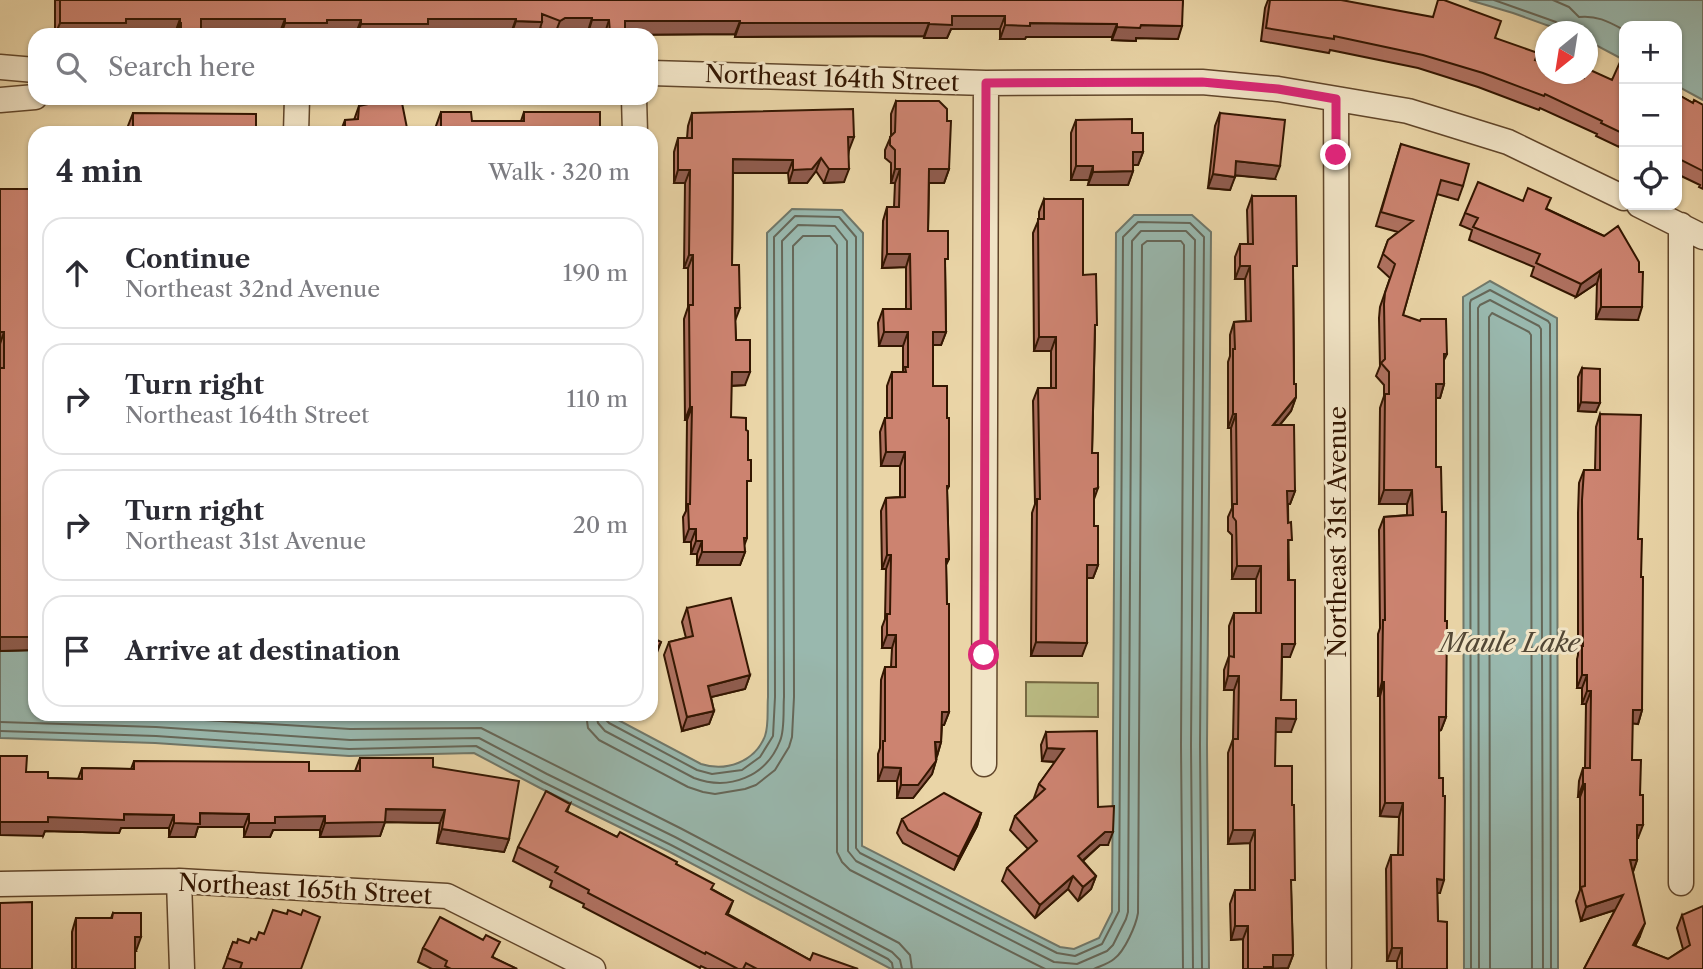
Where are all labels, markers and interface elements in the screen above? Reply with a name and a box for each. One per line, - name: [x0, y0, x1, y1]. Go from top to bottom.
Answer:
- north arrow: [1535, 21, 1598, 84]
- map controls: [1619, 21, 1682, 210]
- button: +: [1619, 21, 1682, 84]
- search box: [28, 28, 658, 105]
- icon: search: [52, 48, 90, 86]
- text: Search here: [108, 51, 255, 83]
- street label: Northeast 164th Street: [704, 59, 960, 97]
- button: −: [1619, 84, 1682, 147]
- route end: [1320, 139, 1351, 170]
- button: locate: [1619, 147, 1682, 210]
- text: 4 min: [56, 153, 142, 190]
- text: Walk · 320 m: [488, 158, 630, 186]
- text: Continue: [125, 243, 250, 275]
- icon: ahead: [58, 254, 96, 292]
- text: 190 m: [563, 259, 628, 287]
- text: Northeast 32nd Avenue: [125, 275, 380, 303]
- text: Turn right: [125, 369, 264, 401]
- icon: right: [58, 380, 96, 418]
- text: 110 m: [567, 385, 628, 413]
- text: Northeast 164th Street: [125, 401, 369, 429]
- street label: Northeast 31st Avenue: [1323, 406, 1352, 658]
- text: Turn right: [125, 495, 264, 527]
- icon: right: [58, 506, 96, 544]
- text: 20 m: [573, 511, 628, 539]
- text: Northeast 31st Avenue: [125, 527, 366, 555]
- water label: Maule Lake: [1437, 627, 1582, 659]
- icon: arrive: [58, 632, 96, 670]
- text: Arrive at destination: [125, 635, 400, 667]
- route start: [968, 639, 999, 670]
- street label: Northeast 165th Street: [177, 868, 433, 910]

